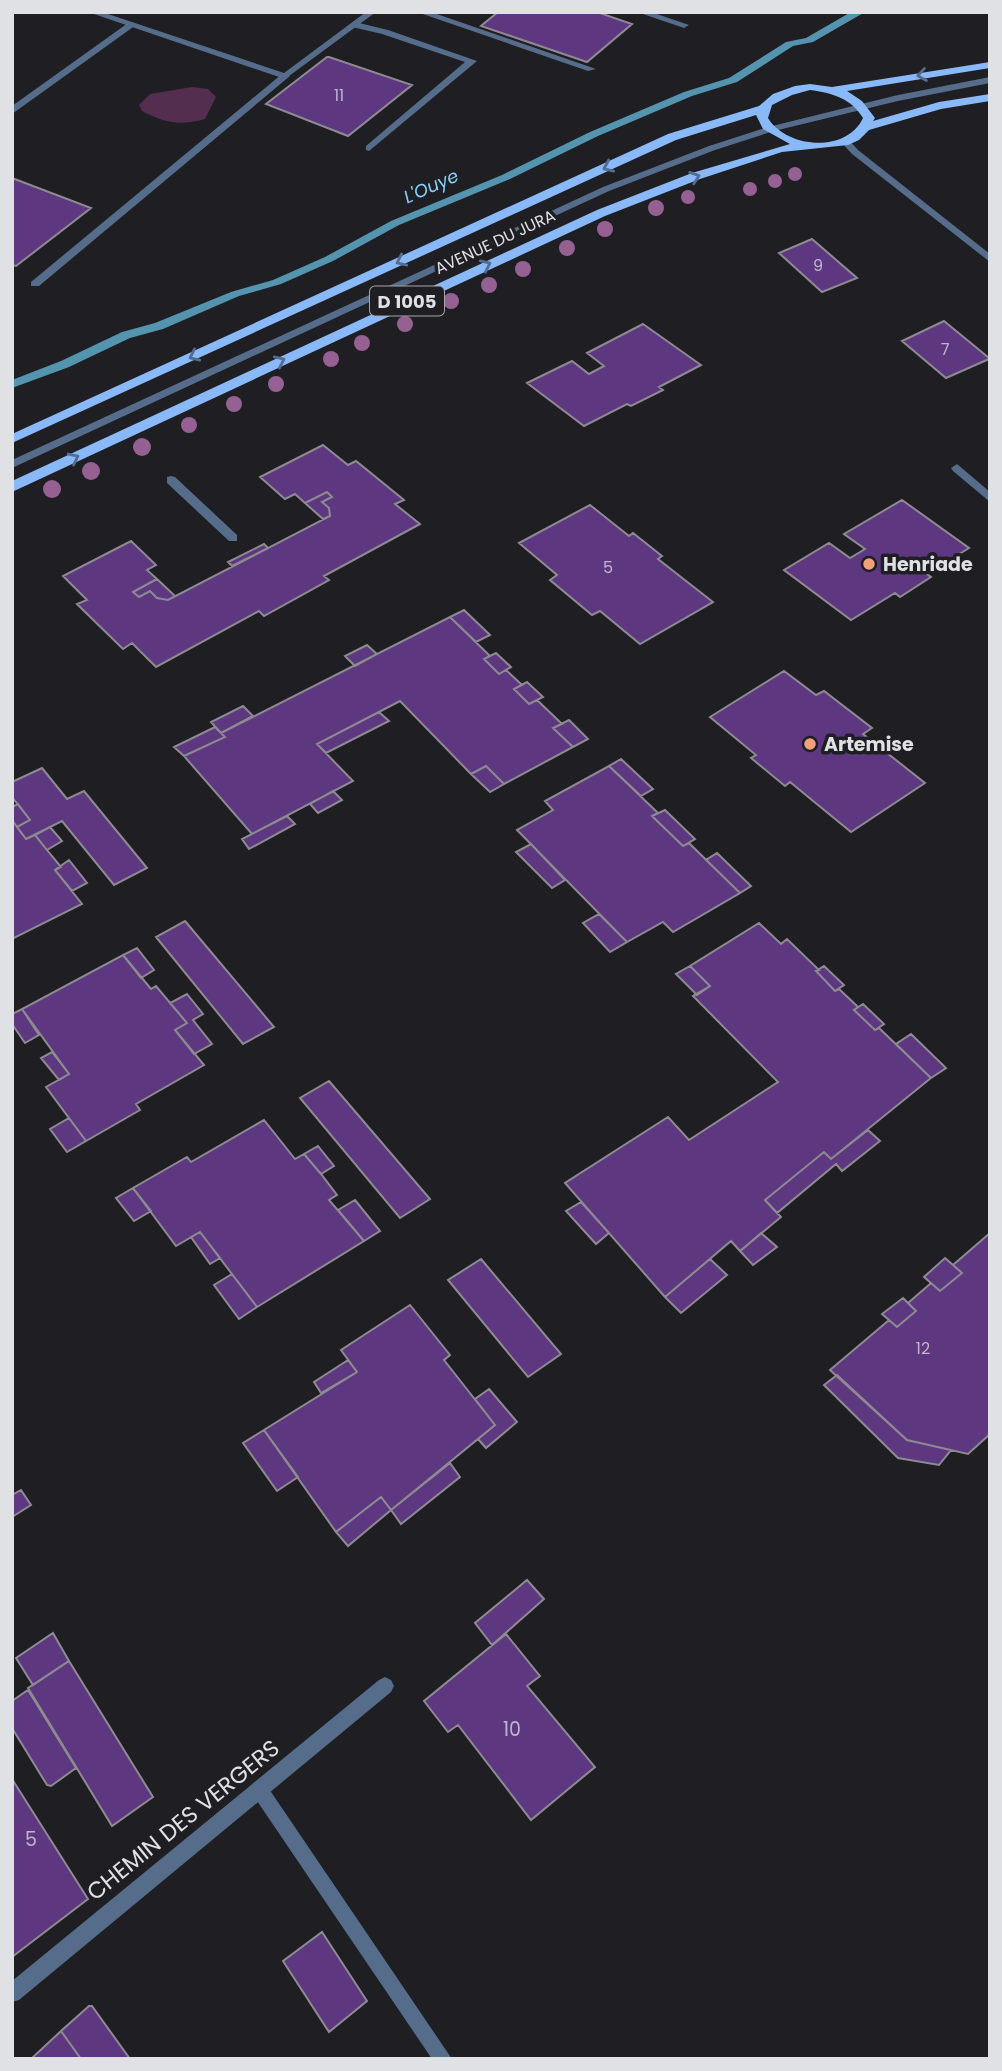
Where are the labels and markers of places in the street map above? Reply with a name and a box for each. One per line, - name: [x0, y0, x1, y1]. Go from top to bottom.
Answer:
- place label: Henriade: [883, 551, 973, 578]
- marker: Henriade: [861, 556, 877, 572]
- place label: Artemise: [824, 731, 914, 758]
- marker: Artemise: [802, 736, 818, 752]

